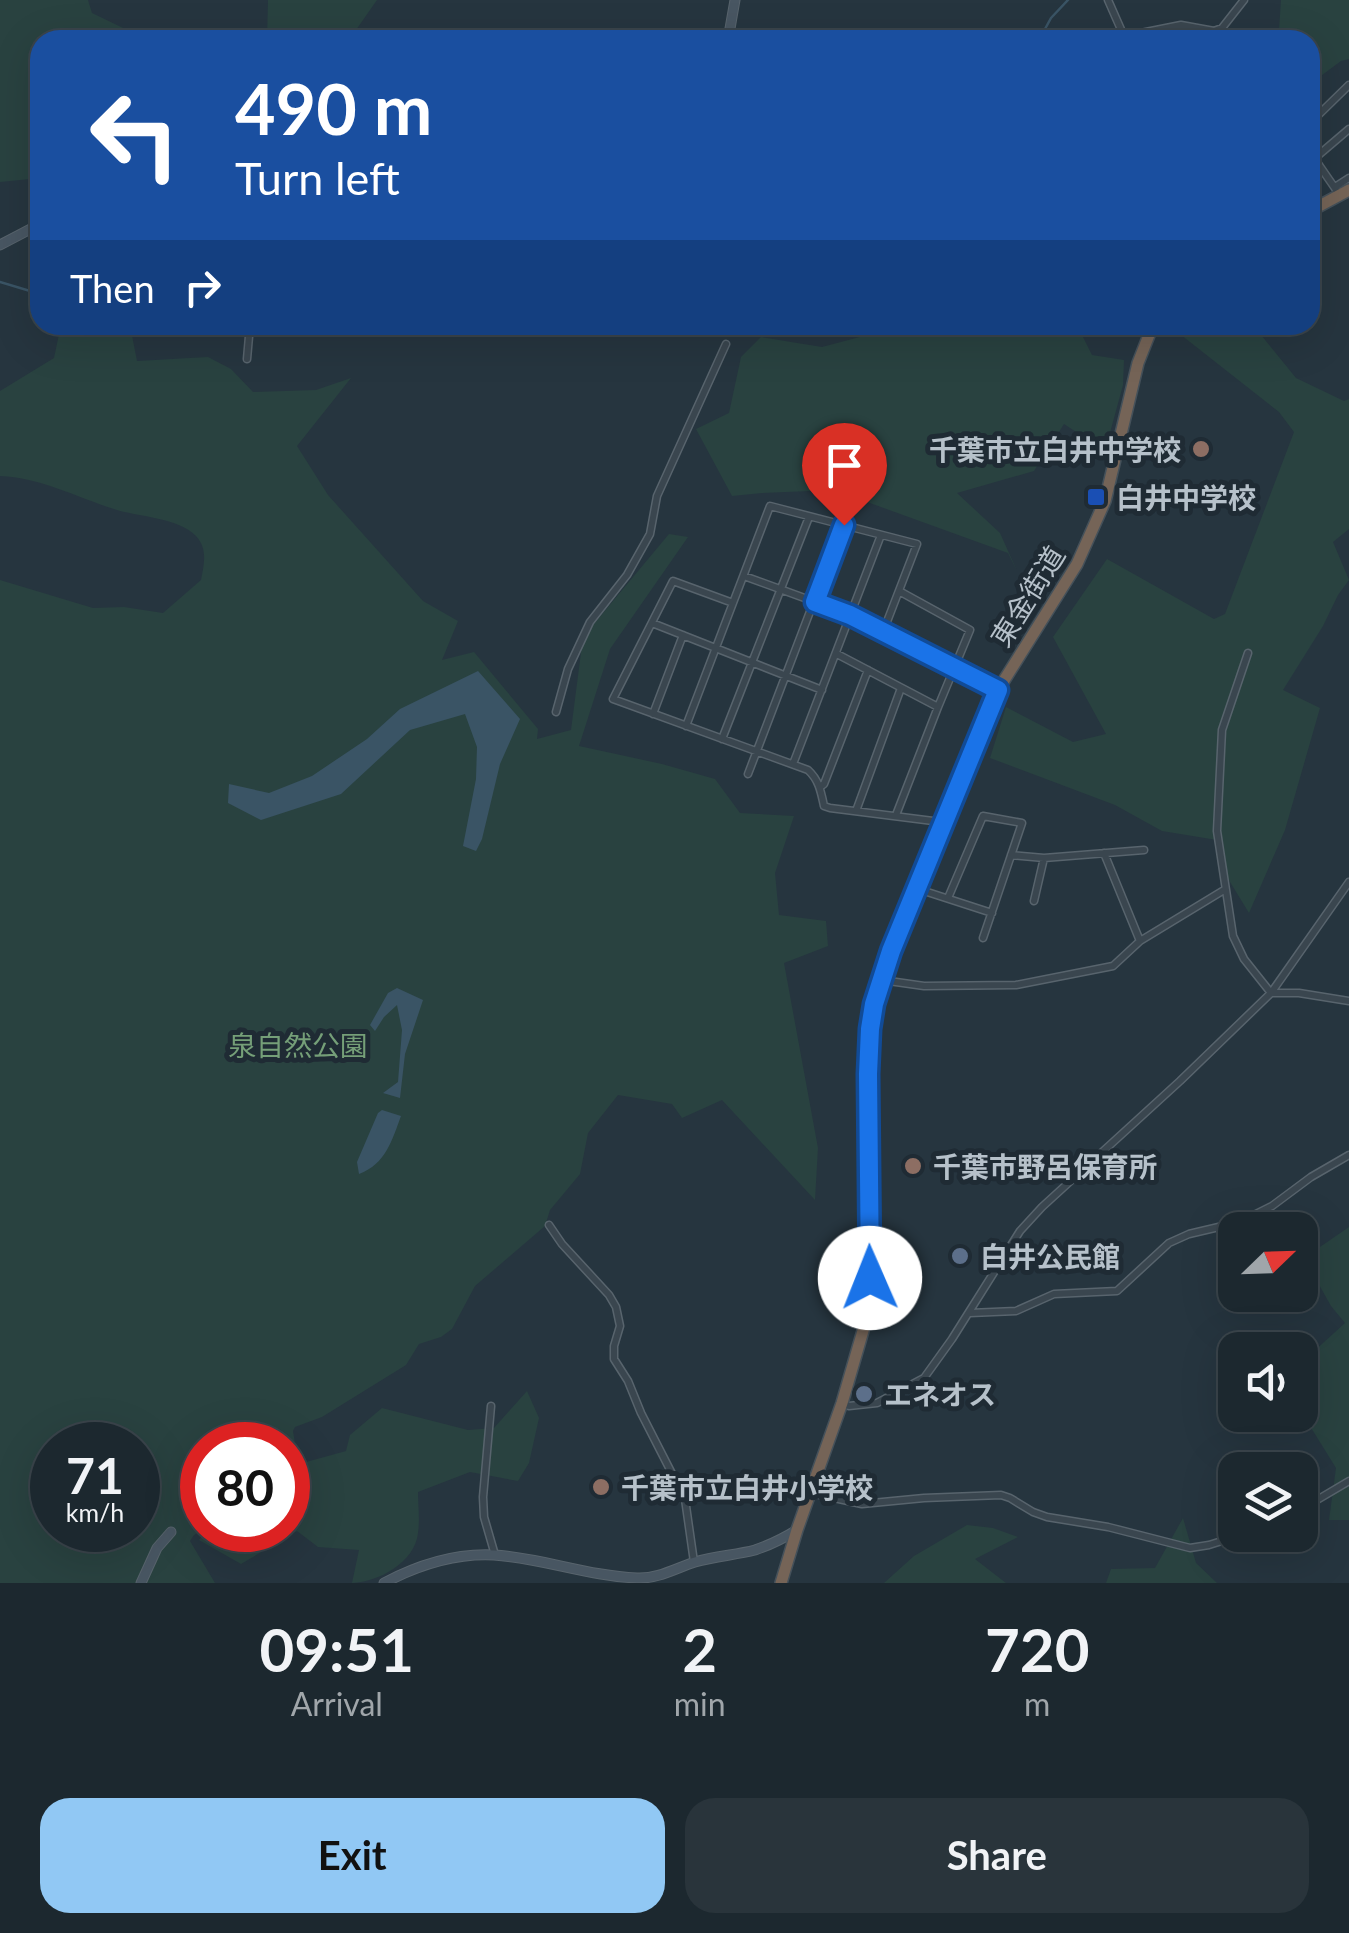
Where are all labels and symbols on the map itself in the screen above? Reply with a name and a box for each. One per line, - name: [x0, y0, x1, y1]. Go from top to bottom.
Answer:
- pin: [802, 423, 887, 526]
- place label: 千葉市立白井中学校: [929, 432, 1181, 466]
- marker: 千葉市立白井中学校: [1190, 438, 1212, 460]
- place label: 白井中学校: [1116, 480, 1256, 514]
- marker: 白井中学校: [1085, 486, 1107, 508]
- street label: 東金街道: [983, 539, 1071, 653]
- park label: 泉自然公園: [228, 1028, 368, 1062]
- place label: 千葉市野呂保育所: [933, 1149, 1157, 1183]
- marker: 千葉市野呂保育所: [902, 1155, 924, 1177]
- north arrow: [1218, 1212, 1318, 1312]
- position arrow: [818, 1226, 922, 1330]
- place label: 白井公民館: [980, 1239, 1120, 1273]
- marker: 白井公民館: [949, 1245, 971, 1267]
- place label: エネオス: [884, 1377, 996, 1411]
- marker: エネオス: [853, 1383, 875, 1405]
- speed limit sign: 80: [180, 1422, 310, 1552]
- place label: 千葉市立白井小学校: [621, 1470, 873, 1504]
- marker: 千葉市立白井小学校: [590, 1476, 612, 1498]

